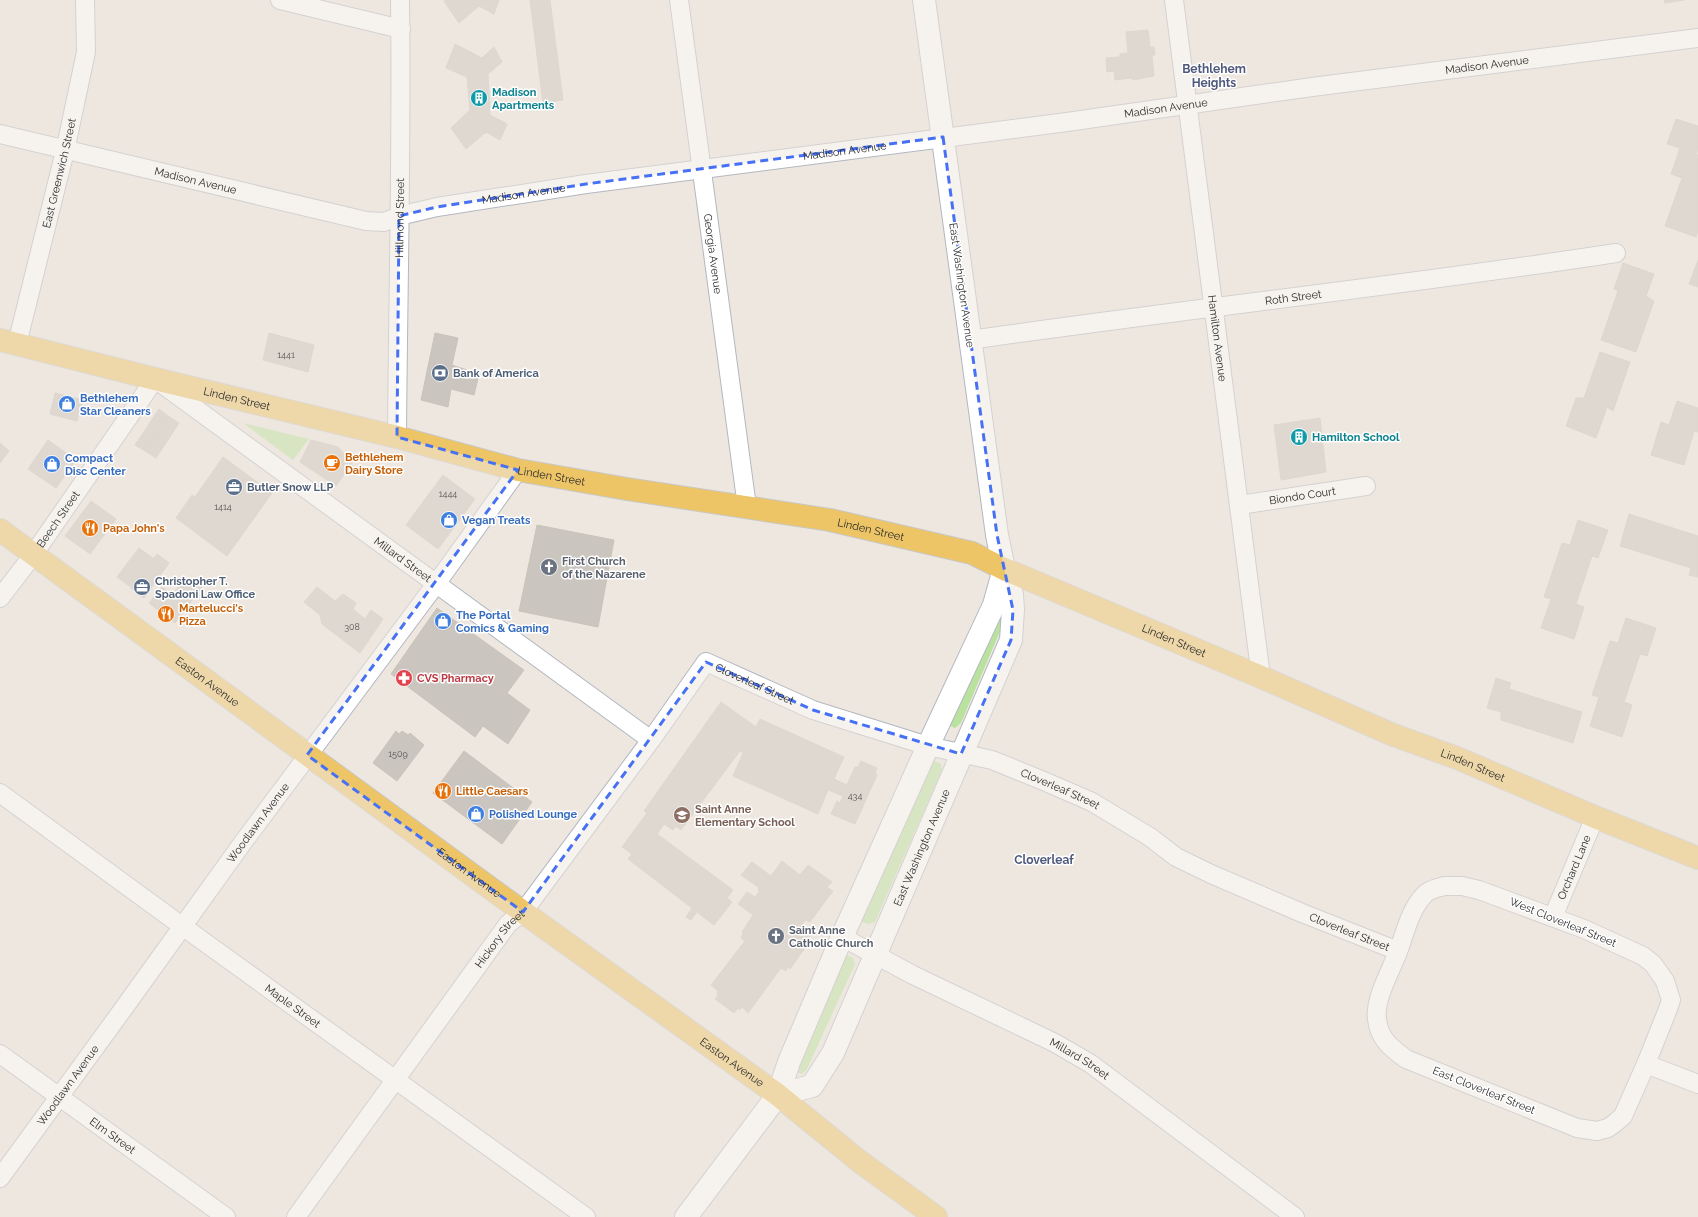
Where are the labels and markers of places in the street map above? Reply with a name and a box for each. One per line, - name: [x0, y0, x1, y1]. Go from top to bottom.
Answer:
- place label: Madison Apartments: [492, 86, 555, 112]
- building icon: Madison Apartments: [469, 88, 489, 108]
- bank icon: Bank of America: [430, 363, 450, 383]
- place label: Bank of America: [453, 367, 539, 380]
- place label: Bethlehem Star Cleaners: [80, 392, 151, 418]
- shop icon: Bethlehem Star Cleaners: [57, 394, 77, 414]
- building icon: Hamilton School: [1289, 427, 1309, 447]
- place label: Hamilton School: [1312, 431, 1400, 444]
- place label: Bethlehem Dairy Store: [345, 451, 403, 477]
- place label: Compact Disc Center: [65, 452, 126, 478]
- cafe icon: Bethlehem Dairy Store: [322, 453, 342, 473]
- shop icon: Compact Disc Center: [42, 454, 62, 474]
- office icon: Butler Snow LLP: [224, 477, 244, 497]
- place label: Butler Snow LLP: [247, 481, 333, 494]
- shop icon: Vegan Treats: [439, 510, 459, 530]
- place label: Vegan Treats: [462, 514, 531, 527]
- restaurant icon: Papa John's: [80, 518, 100, 538]
- place label: Papa John's: [103, 522, 165, 535]
- place label: First Church of the Nazarene: [562, 555, 646, 581]
- church icon: First Church of the Nazarene: [539, 557, 559, 577]
- place label: Christopher T. Spadoni Law Office: [155, 575, 256, 601]
- office icon: Christopher T. Spadoni Law Office: [132, 577, 152, 597]
- place label: Martelucci's Pizza: [179, 602, 244, 628]
- restaurant icon: Martelucci's Pizza: [156, 604, 176, 624]
- place label: The Portal Comics & Gaming: [456, 609, 549, 635]
- shop icon: The Portal Comics & Gaming: [433, 611, 453, 631]
- pharmacy icon: CVS Pharmacy: [394, 668, 414, 688]
- place label: CVS Pharmacy: [417, 672, 494, 685]
- restaurant icon: Little Caesars: [433, 781, 453, 801]
- place label: Little Caesars: [456, 785, 529, 798]
- place label: Saint Anne Elementary School: [695, 803, 795, 829]
- shop icon: Polished Lounge: [466, 804, 486, 824]
- school or university icon: Saint Anne Elementary School: [672, 805, 692, 825]
- place label: Polished Lounge: [489, 808, 578, 821]
- place label: Saint Anne Catholic Church: [789, 924, 874, 950]
- church icon: Saint Anne Catholic Church: [766, 926, 786, 946]

